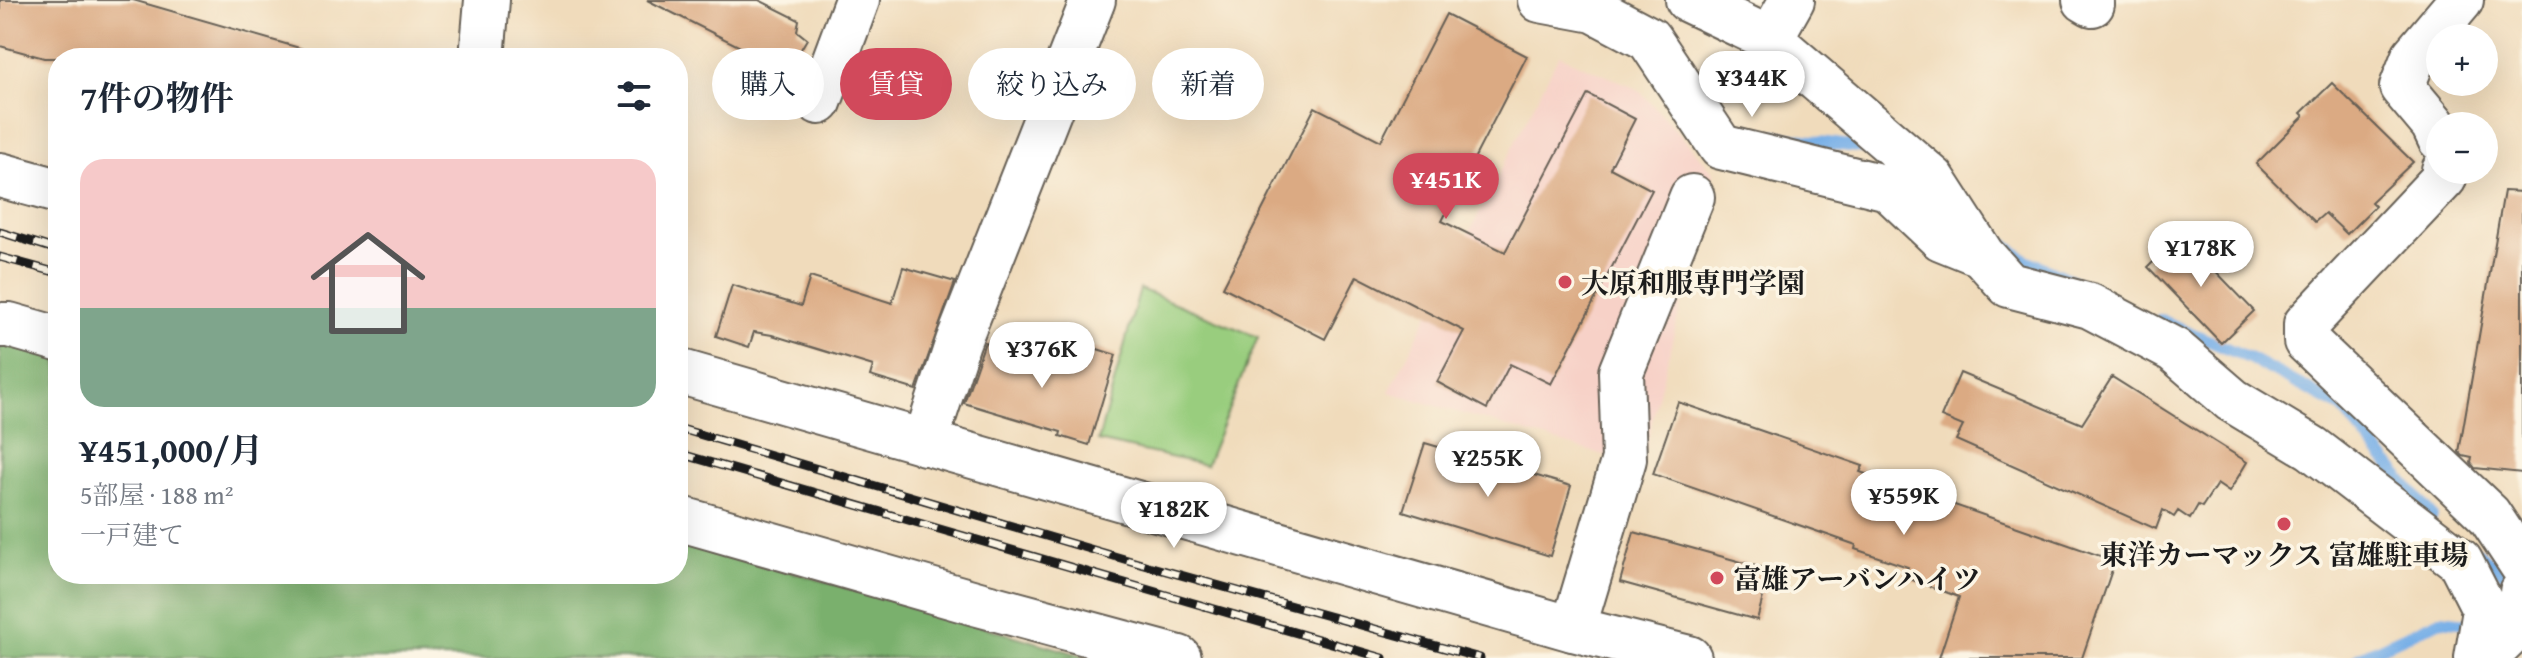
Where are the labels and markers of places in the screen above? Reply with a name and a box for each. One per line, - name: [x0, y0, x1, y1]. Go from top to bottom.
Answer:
- pin: ¥344K: [1696, 51, 1808, 119]
- pin: ¥451K: [1390, 153, 1502, 221]
- pin: ¥178K: [2145, 221, 2257, 289]
- place label: 大原和服専門学園: [1581, 262, 1805, 303]
- marker: 大原和服専門学園: [1556, 273, 1574, 291]
- pin: ¥376K: [986, 322, 1098, 390]
- pin: ¥255K: [1432, 431, 1544, 499]
- pin: ¥559K: [1848, 469, 1960, 537]
- pin: ¥182K: [1118, 482, 1230, 550]
- marker: 東洋カーマックス 富雄駐車場: [2275, 515, 2293, 533]
- place label: 東洋カーマックス 富雄駐車場: [2100, 534, 2468, 575]
- place label: 富雄アーバンハイツ: [1733, 558, 1981, 599]
- marker: 富雄アーバンハイツ: [1708, 569, 1726, 587]

